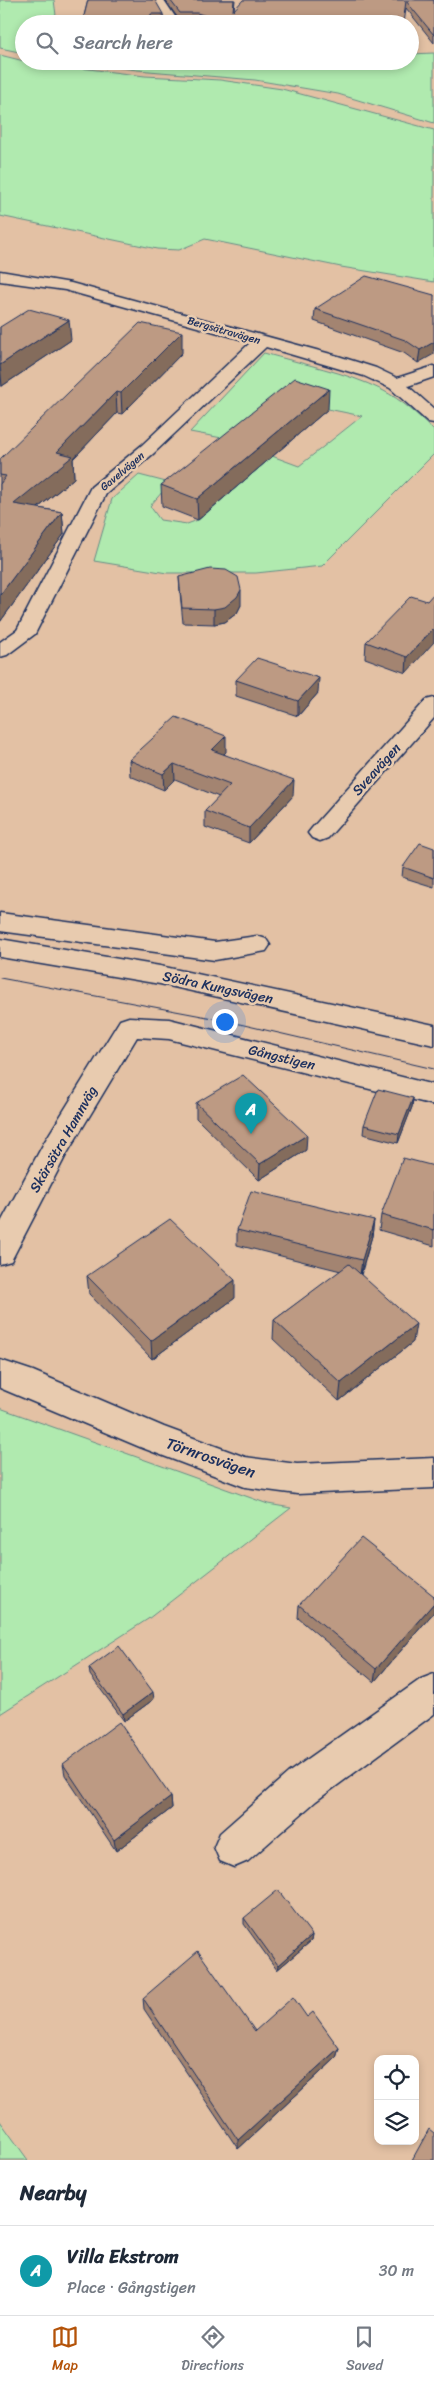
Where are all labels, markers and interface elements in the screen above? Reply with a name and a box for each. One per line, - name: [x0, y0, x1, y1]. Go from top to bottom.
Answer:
- search box: [15, 15, 419, 70]
- text: Search here: [73, 26, 173, 59]
- icon: search: [33, 29, 61, 57]
- street label: Bergsätravägen: [185, 311, 263, 350]
- street label: Gavelvägen: [96, 447, 149, 496]
- street label: Sveavägen: [346, 737, 408, 802]
- street label: Södra Kungsvägen: [160, 964, 276, 1011]
- your location: [212, 1009, 238, 1035]
- street label: Gångstigen: [246, 1037, 318, 1078]
- street label: Skärsätra Hamnväg: [23, 1081, 104, 1198]
- pin: A: [235, 1093, 267, 1134]
- street label: Törnrosvägen: [162, 1429, 260, 1486]
- map controls: [374, 2055, 419, 2145]
- button: locate: [374, 2055, 419, 2100]
- button: layers: [374, 2100, 419, 2145]
- text: Nearby: [20, 2174, 86, 2212]
- text: Villa Ekstrom: [67, 2240, 179, 2273]
- text: A: [31, 2256, 41, 2285]
- text: 30 m: [379, 2256, 414, 2285]
- text: Place · Gångstigen: [67, 2273, 196, 2302]
- tab: Map: [51, 2323, 79, 2378]
- tab: Directions: [181, 2323, 244, 2378]
- tab: Saved: [346, 2323, 383, 2378]

